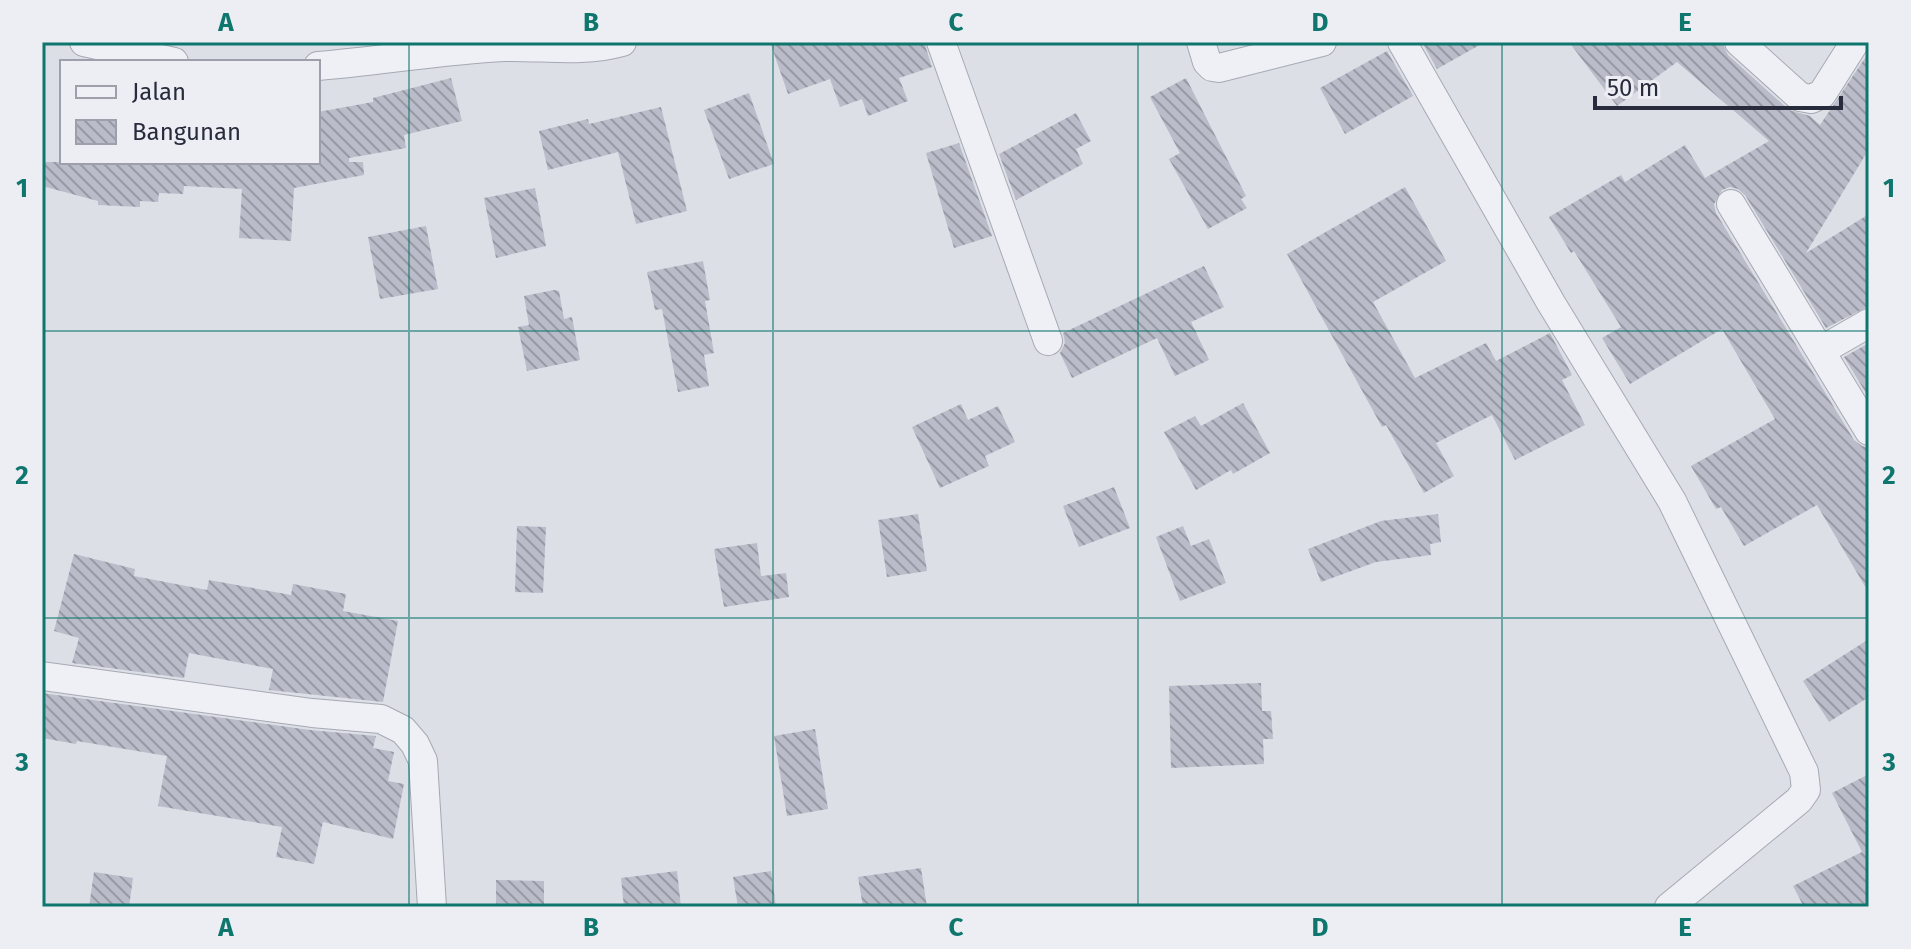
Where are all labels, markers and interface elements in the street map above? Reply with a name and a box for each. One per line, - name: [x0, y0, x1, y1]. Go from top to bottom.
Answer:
- text: A: [217, 7, 234, 38]
- text: B: [583, 7, 599, 38]
- text: C: [949, 7, 964, 38]
- text: D: [1312, 7, 1329, 38]
- text: E: [1678, 7, 1692, 38]
- legend: [60, 60, 320, 164]
- scale bar: [1595, 60, 1841, 110]
- text: 50 m: [1607, 74, 1659, 102]
- text: Jalan: [132, 78, 186, 106]
- text: Bangunan: [132, 118, 241, 146]
- text: 1: [16, 173, 28, 204]
- text: 1: [1883, 173, 1895, 204]
- text: 2: [15, 460, 29, 491]
- text: 2: [1882, 460, 1896, 491]
- text: 3: [14, 747, 29, 778]
- text: 3: [1881, 747, 1896, 778]
- text: A: [217, 912, 234, 943]
- text: B: [583, 912, 599, 943]
- text: C: [949, 912, 964, 943]
- text: D: [1312, 912, 1329, 943]
- text: E: [1678, 912, 1692, 943]

